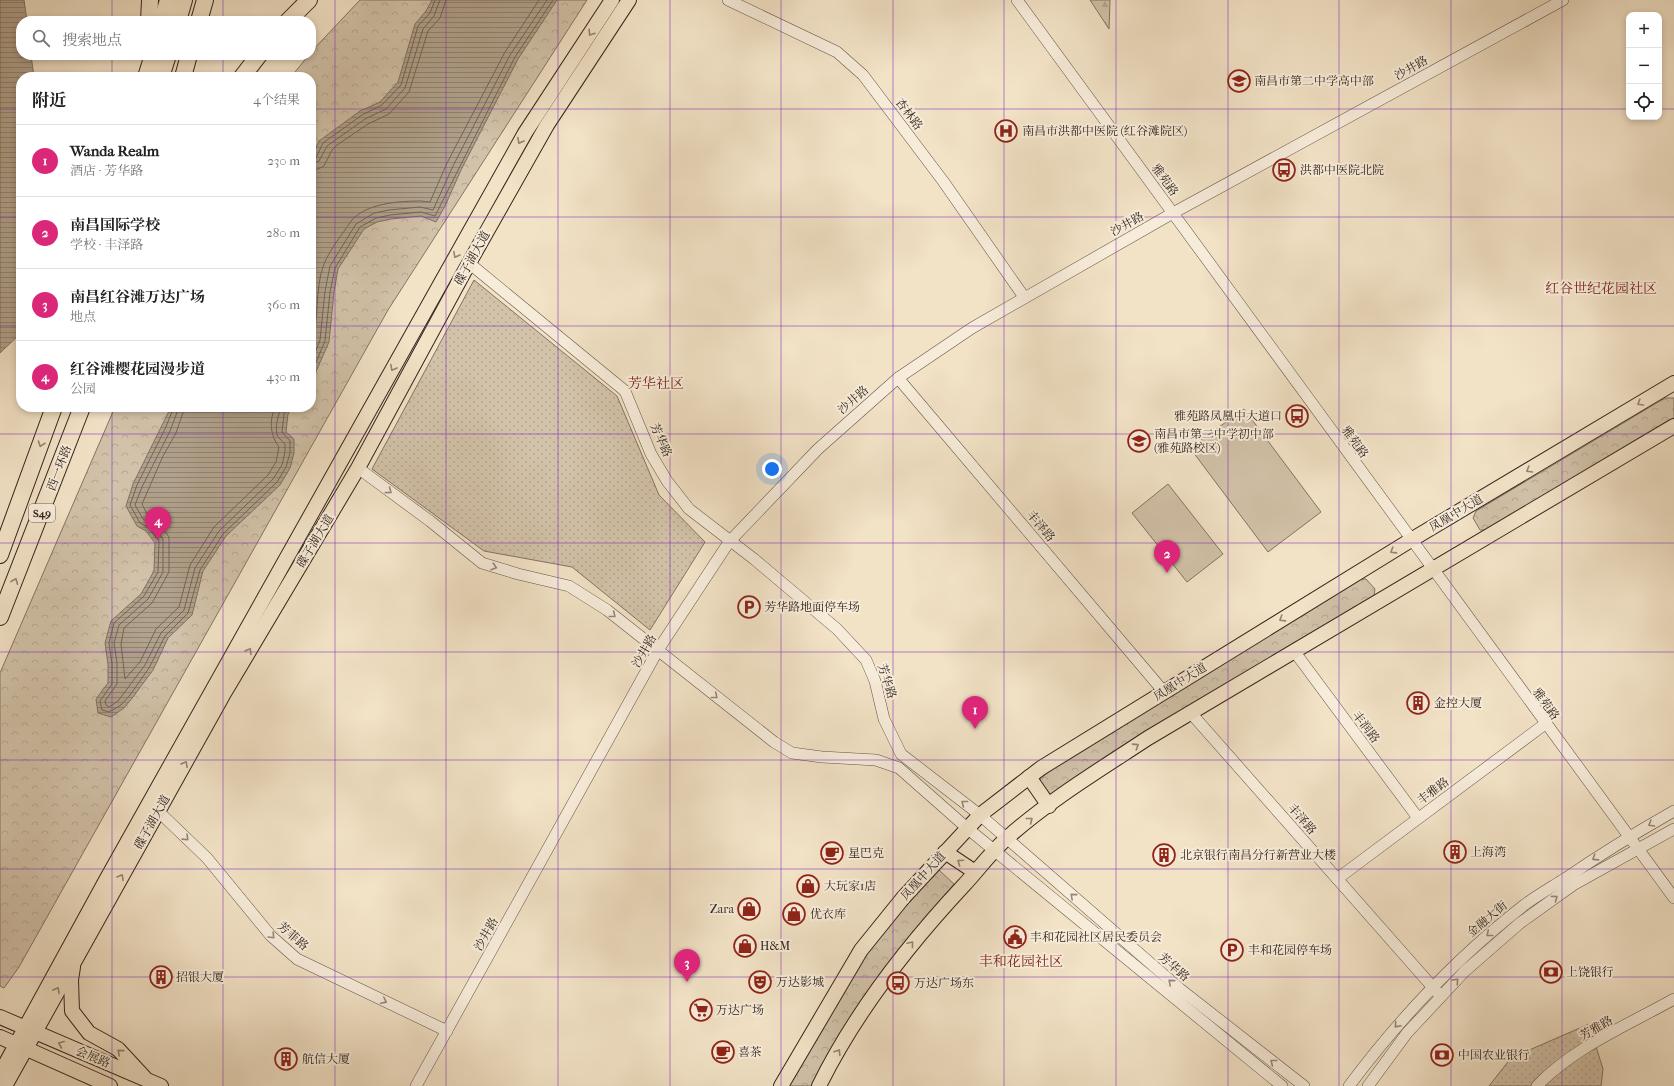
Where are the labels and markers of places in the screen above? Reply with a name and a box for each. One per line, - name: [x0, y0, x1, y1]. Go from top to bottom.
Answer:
- school or university icon: 南昌市第二中学高中部: [1226, 68, 1252, 94]
- place label: 南昌市第二中学高中部: [1254, 74, 1374, 88]
- hospital icon: 南昌市洪都中医院 (红谷滩院区): [993, 118, 1019, 144]
- place label: 南昌市洪都中医院 (红谷滩院区): [1022, 124, 1187, 138]
- bus stop icon: 洪都中医院北院: [1271, 157, 1297, 183]
- place label: 洪都中医院北院: [1300, 163, 1384, 177]
- bus stop icon: 雅苑路凤凰中大道口: [1284, 403, 1310, 429]
- place label: 雅苑路凤凰中大道口: [1174, 409, 1282, 423]
- place label: 南昌市第二中学初中部 (雅苑路校区): [1154, 427, 1274, 455]
- school or university icon: 南昌市第二中学初中部 (雅苑路校区): [1126, 428, 1152, 454]
- pin: 4: [145, 507, 171, 540]
- pin: 2: [1154, 540, 1180, 573]
- parking icon: 芳华路地面停车场: [736, 594, 762, 620]
- place label: 芳华路地面停车场: [764, 600, 860, 614]
- building icon: 金控大厦: [1405, 690, 1431, 716]
- pin: 1: [962, 696, 988, 729]
- place label: 金控大厦: [1434, 696, 1482, 710]
- building icon: 上海湾: [1442, 839, 1468, 865]
- cafe icon: 星巴克: [819, 840, 845, 866]
- building icon: 北京银行南昌分行新营业大楼: [1151, 842, 1177, 868]
- place label: 上海湾: [1470, 845, 1506, 859]
- place label: 星巴克: [848, 846, 884, 860]
- place label: 北京银行南昌分行新营业大楼: [1180, 848, 1336, 862]
- shop icon: 大玩家1店: [795, 873, 821, 899]
- place label: 大玩家1店: [824, 879, 876, 893]
- shop icon: Zara: [736, 896, 762, 922]
- shop icon: 优衣库: [781, 901, 807, 927]
- place label: Zara: [710, 902, 734, 916]
- place label: 优衣库: [810, 907, 846, 921]
- public building icon: 丰和花园社区居民委员会: [1002, 924, 1028, 950]
- place label: 丰和花园社区居民委员会: [1030, 930, 1162, 944]
- shop icon: H&M: [732, 933, 758, 959]
- parking icon: 丰和花园停车场: [1219, 937, 1245, 963]
- place label: H&M: [760, 939, 790, 953]
- place label: 丰和花园停车场: [1248, 943, 1332, 957]
- pin: 3: [674, 949, 700, 982]
- bank icon: 上饶银行: [1538, 959, 1564, 985]
- building icon: 招银大厦: [148, 964, 174, 990]
- place label: 上饶银行: [1566, 965, 1614, 979]
- theatre icon: 万达影城: [747, 969, 773, 995]
- place label: 招银大厦: [176, 970, 224, 984]
- bus stop icon: 万达广场东: [885, 970, 911, 996]
- place label: 万达影城: [776, 975, 824, 989]
- place label: 万达广场东: [914, 976, 974, 990]
- supermarket icon: 万达广场: [688, 997, 714, 1023]
- place label: 万达广场: [716, 1003, 764, 1017]
- cafe icon: 喜茶: [710, 1039, 736, 1065]
- bank icon: 中国农业银行: [1429, 1042, 1455, 1068]
- place label: 喜茶: [738, 1045, 762, 1059]
- building icon: 航信大厦: [273, 1046, 299, 1072]
- place label: 中国农业银行: [1458, 1048, 1530, 1062]
- place label: 航信大厦: [302, 1052, 350, 1066]

